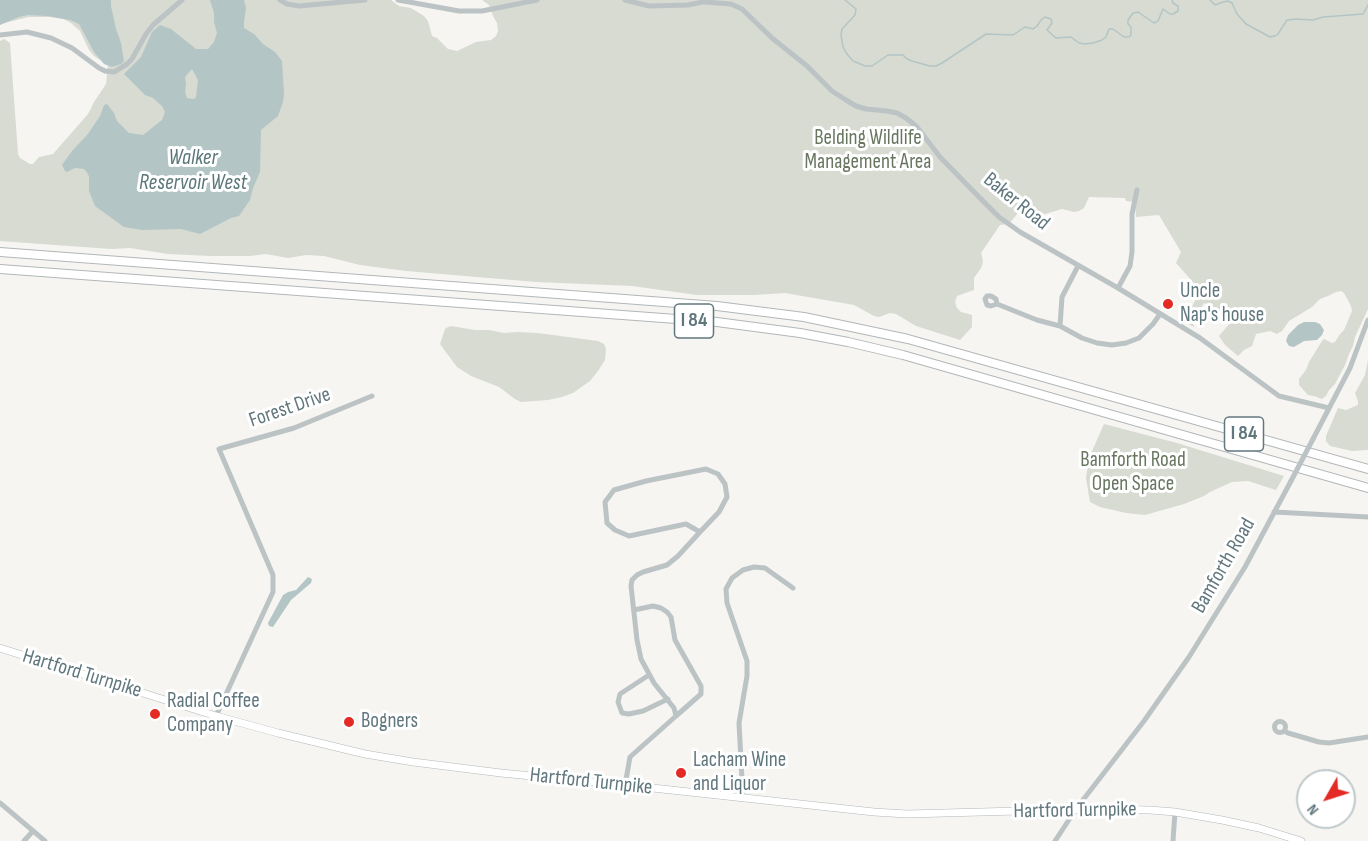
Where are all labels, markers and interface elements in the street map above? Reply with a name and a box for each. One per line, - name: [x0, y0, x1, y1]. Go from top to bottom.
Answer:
- park label: Belding Wildlife Management Area: [805, 126, 931, 176]
- water label: Walker Reservoir West: [139, 145, 247, 196]
- street label: Baker Road: [978, 168, 1054, 236]
- place label: Uncle Nap's house: [1180, 279, 1264, 329]
- marker: Uncle Nap's house: [1161, 297, 1175, 311]
- road number: I 84: [674, 304, 714, 338]
- street label: Forest Drive: [246, 382, 334, 434]
- road number: I 84: [1224, 417, 1264, 451]
- park label: Bamforth Road Open Space: [1080, 448, 1186, 498]
- street label: Bamforth Road: [1187, 514, 1261, 618]
- street label: Hartford Turnpike: [19, 644, 145, 704]
- place label: Radial Coffee Company: [167, 689, 260, 739]
- marker: Radial Coffee Company: [148, 707, 162, 721]
- place label: Bogners: [361, 709, 418, 735]
- marker: Bogners: [342, 715, 356, 729]
- place label: Lacham Wine and Liquor: [693, 748, 786, 798]
- street label: Hartford Turnpike: [528, 763, 654, 801]
- marker: Lacham Wine and Liquor: [674, 766, 688, 780]
- north arrow: [1296, 769, 1356, 829]
- street label: Hartford Turnpike: [1013, 797, 1137, 825]
- text: N: [1303, 800, 1323, 819]

